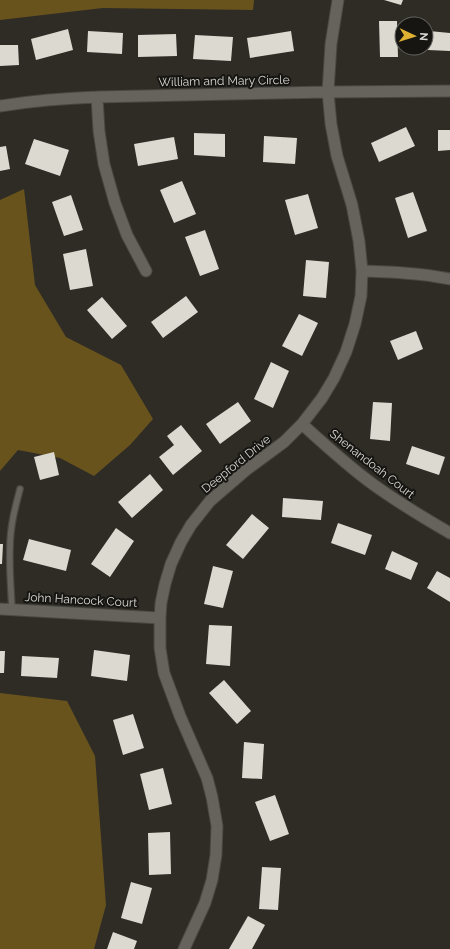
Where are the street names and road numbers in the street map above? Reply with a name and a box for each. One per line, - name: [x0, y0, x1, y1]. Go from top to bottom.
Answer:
- street label: William and Mary Circle: [158, 73, 290, 89]
- street label: Shenandoah Court: [327, 427, 417, 501]
- street label: Deepford Drive: [199, 432, 273, 496]
- street label: John Hancock Court: [24, 590, 138, 610]

